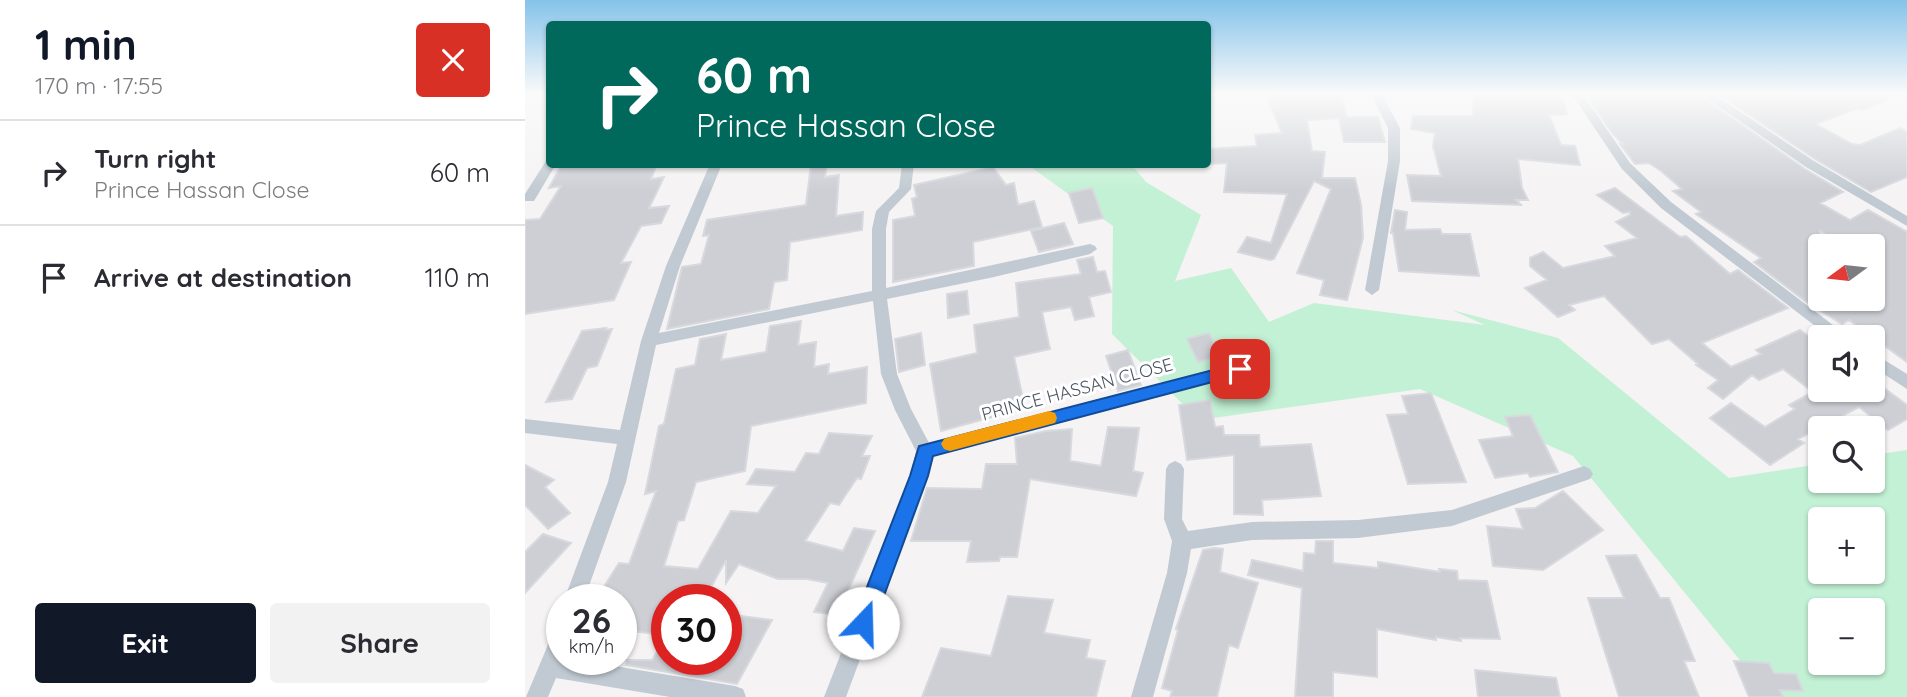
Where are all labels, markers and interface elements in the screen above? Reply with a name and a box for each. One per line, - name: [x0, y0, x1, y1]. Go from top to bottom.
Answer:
- text: 1 min: [35, 18, 137, 71]
- button: close: [416, 23, 490, 97]
- text: 60 m: [696, 44, 812, 105]
- icon: right: [581, 49, 672, 140]
- text: 170 m · 17:55: [35, 71, 163, 100]
- text: Prince Hassan Close: [696, 105, 996, 145]
- text: Turn right: [94, 142, 216, 175]
- icon: right: [35, 154, 73, 192]
- text: 60 m: [430, 156, 490, 189]
- text: Prince Hassan Close: [94, 175, 310, 204]
- north arrow: [1808, 234, 1885, 312]
- map controls: [1808, 234, 1885, 675]
- icon: arrive: [35, 259, 73, 297]
- text: Arrive at destination: [94, 261, 352, 294]
- text: 110 m: [424, 261, 490, 294]
- button: sound: [1808, 325, 1885, 402]
- pin: [1210, 339, 1270, 399]
- icon: arrive: [1221, 350, 1259, 388]
- street label: PRINCE HASSAN CLOSE: [979, 352, 1175, 426]
- button: search: [1808, 416, 1885, 493]
- button: +: [1808, 507, 1885, 584]
- speed limit sign: 30: [651, 584, 742, 675]
- position arrow: [826, 586, 900, 660]
- text: 26: [572, 598, 611, 642]
- button: −: [1808, 598, 1885, 675]
- button: Exit: [35, 603, 256, 683]
- button: Share: [270, 603, 490, 683]
- text: km/h: [569, 635, 614, 658]

